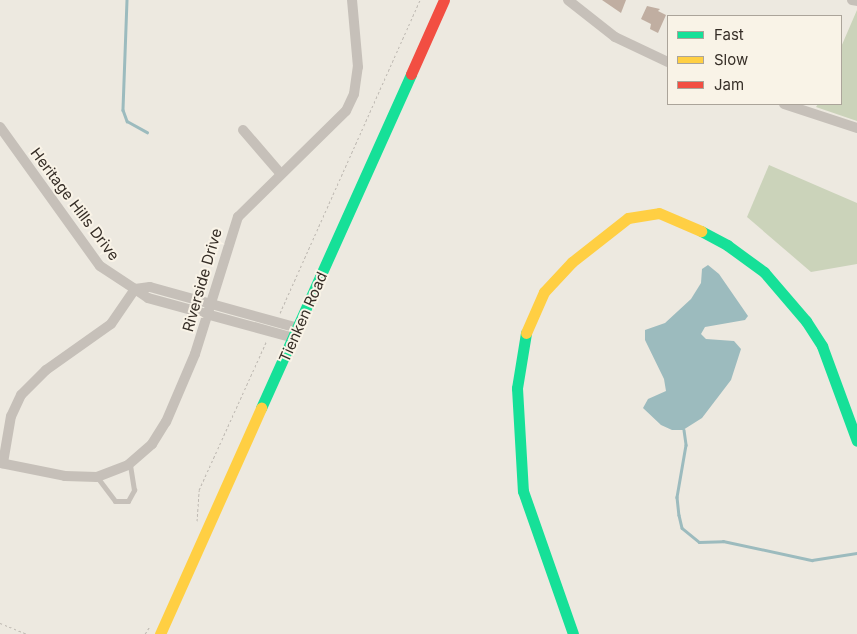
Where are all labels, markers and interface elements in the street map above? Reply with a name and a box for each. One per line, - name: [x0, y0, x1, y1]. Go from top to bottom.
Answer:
- legend: [667, 15, 842, 105]
- text: Fast: [714, 25, 744, 44]
- text: Slow: [714, 50, 748, 69]
- text: Jam: [714, 75, 744, 94]
- street label: Heritage Hills Drive: [27, 144, 123, 264]
- street label: Riverside Drive: [179, 226, 225, 334]
- street label: Tienken Road: [275, 269, 331, 365]

